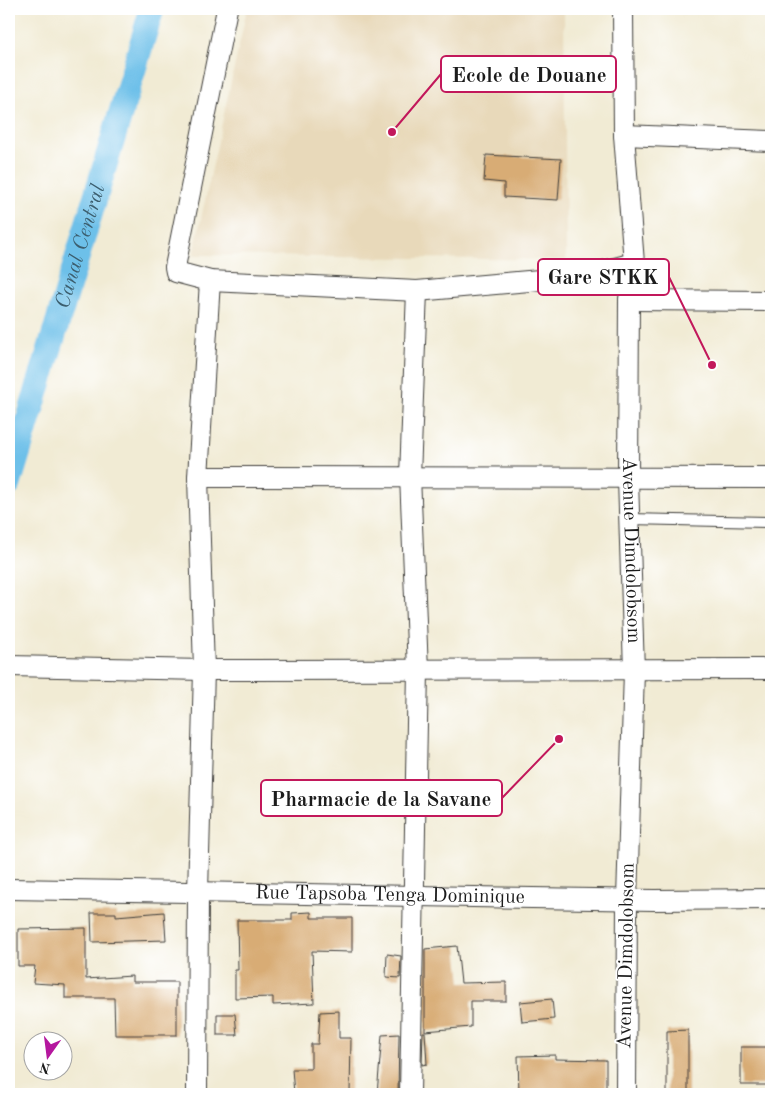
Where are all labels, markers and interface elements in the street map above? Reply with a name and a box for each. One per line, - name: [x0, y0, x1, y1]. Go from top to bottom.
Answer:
- callout: Ecole de Douane: [441, 56, 616, 92]
- text: Ecole de Douane: [451, 66, 607, 87]
- water label: Canal Central: [52, 182, 109, 311]
- callout: Gare STKK: [538, 259, 669, 295]
- text: Gare STKK: [547, 268, 659, 289]
- street label: Avenue Dimdolobsom: [618, 457, 643, 644]
- callout: Pharmacie de la Savane: [261, 780, 502, 816]
- text: Pharmacie de la Savane: [271, 790, 491, 811]
- street label: Avenue Dimdolobsom: [615, 863, 639, 1049]
- street label: Rue Tapsoba Tenga Dominique: [255, 883, 525, 908]
- north arrow: [22, 1030, 72, 1080]
- text: N: [38, 1059, 52, 1076]

